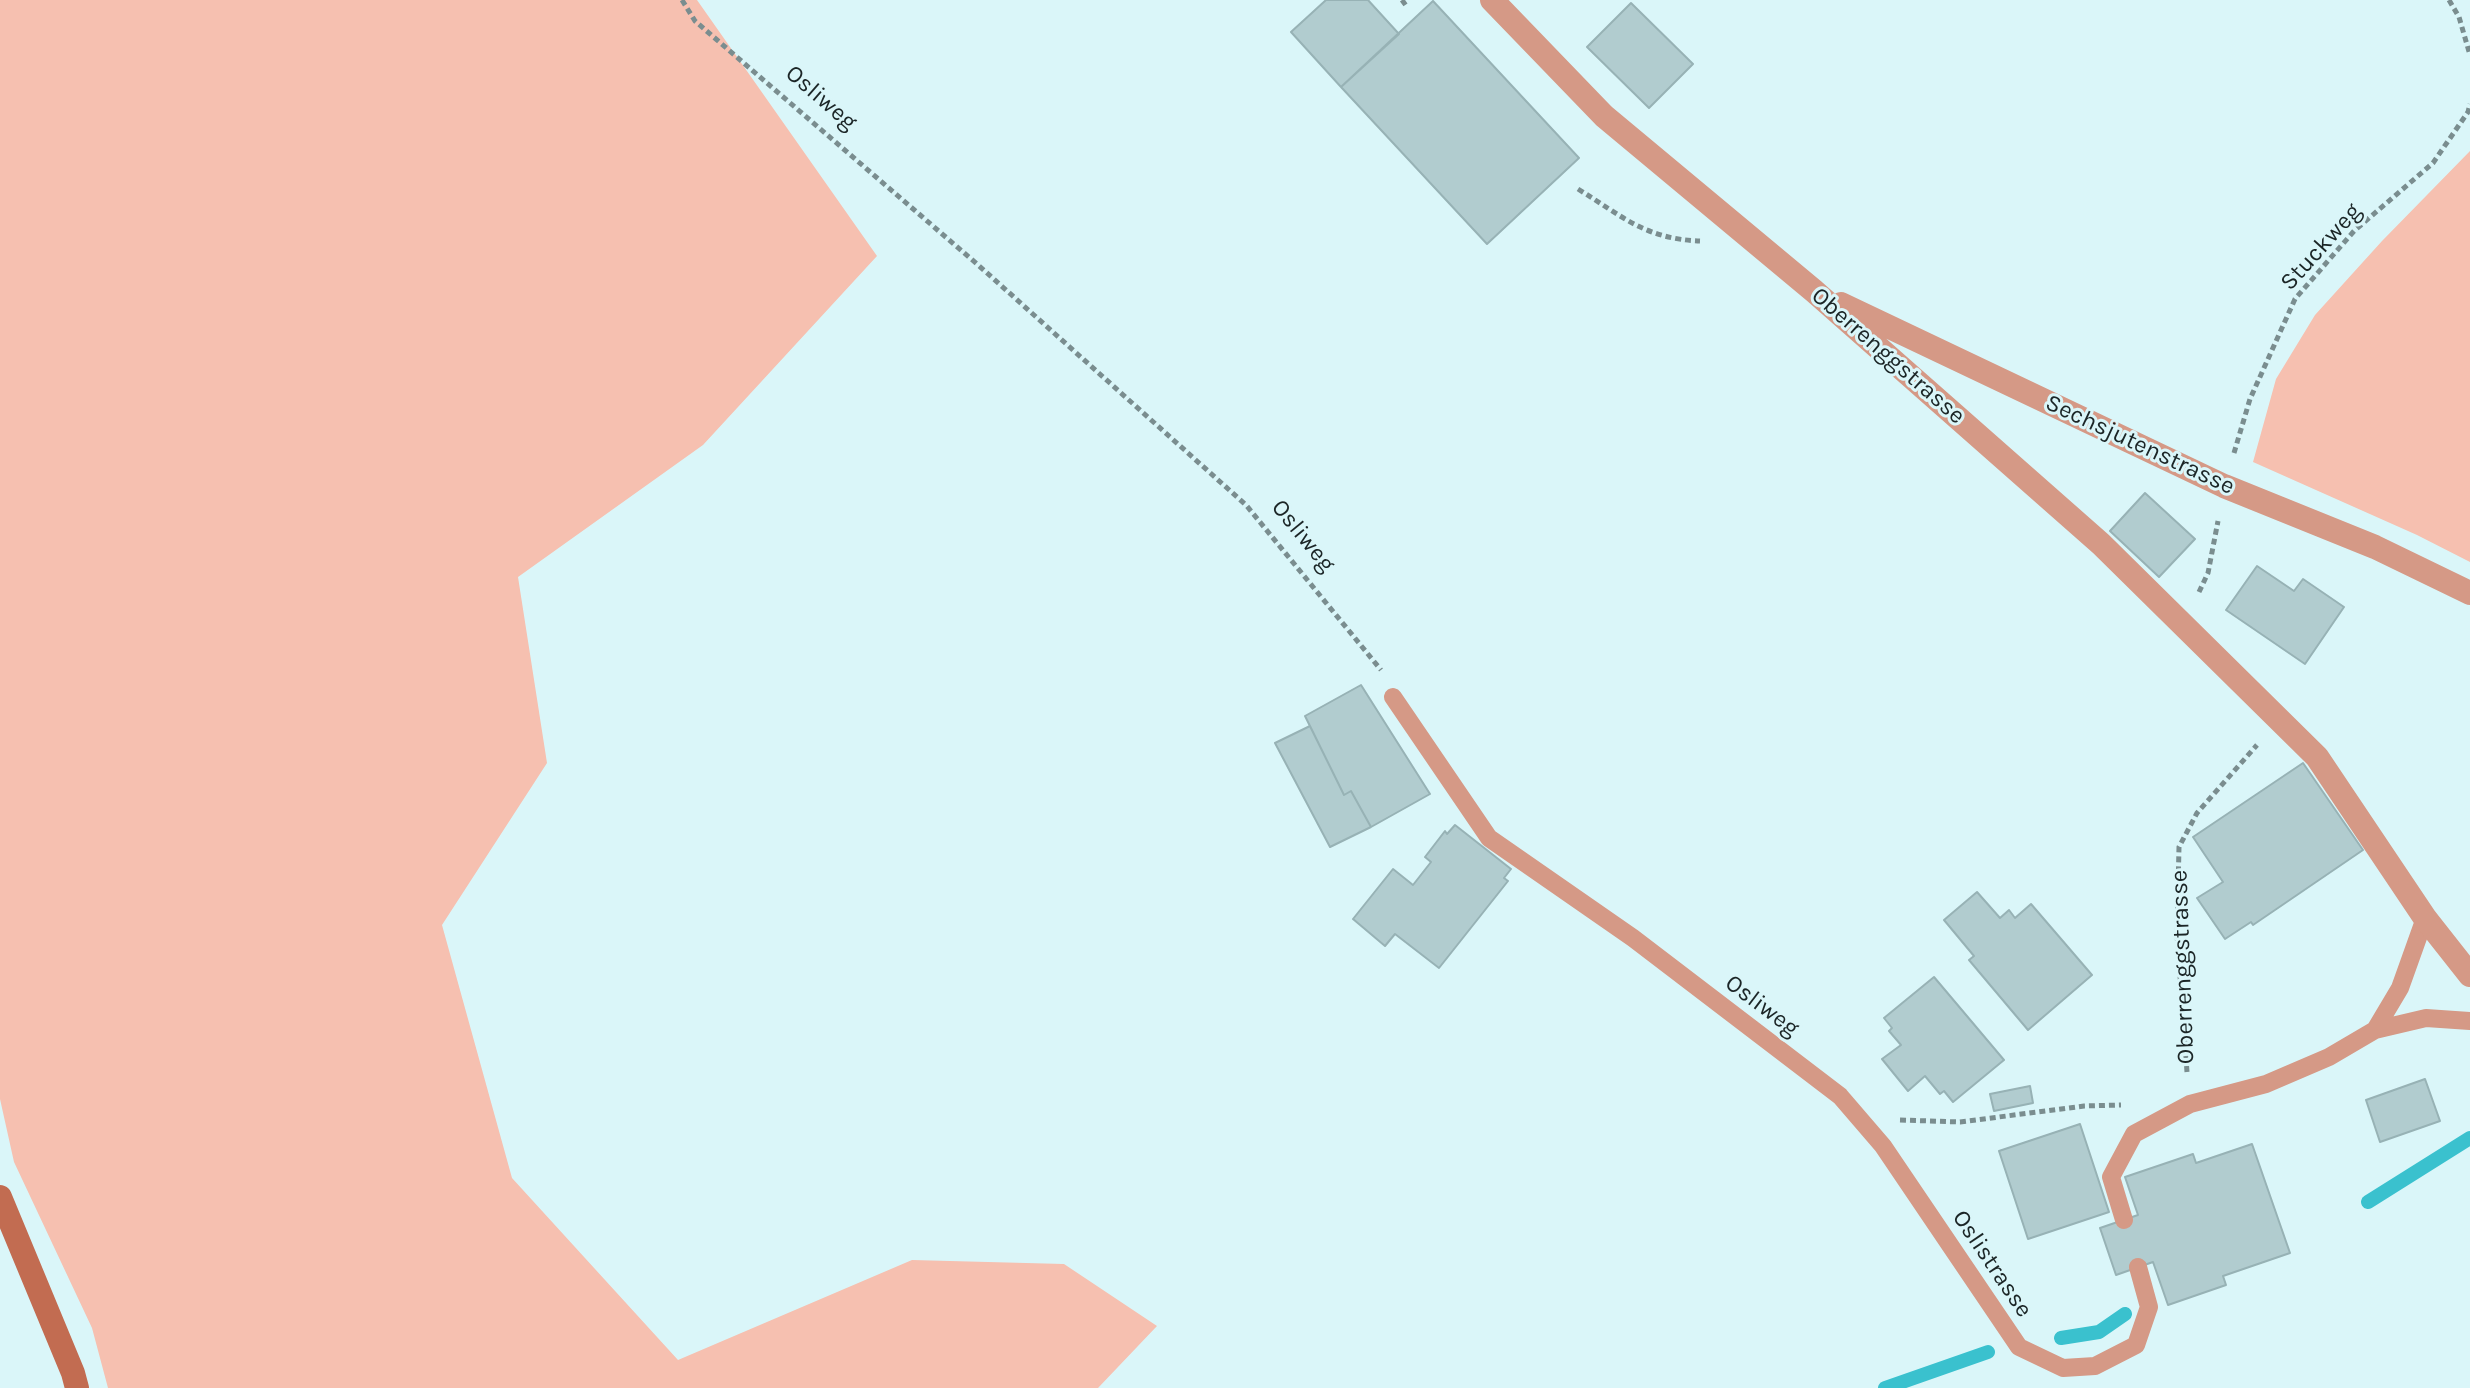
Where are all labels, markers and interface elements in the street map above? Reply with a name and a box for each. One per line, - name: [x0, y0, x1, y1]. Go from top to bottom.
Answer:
- street label: Osliweg: [779, 59, 863, 137]
- street label: Stuckweg: [2274, 198, 2368, 296]
- street label: Oberrenggstrasse: [1805, 281, 1971, 431]
- street label: Sechsjutenstrasse: [2041, 389, 2239, 501]
- street label: Osliweg: [1265, 494, 1341, 578]
- street label: Oberrenggstrasse: [2165, 869, 2201, 1065]
- street label: Osliweg: [1719, 969, 1805, 1043]
- street label: Oslistrasse: [1946, 1205, 2038, 1323]

